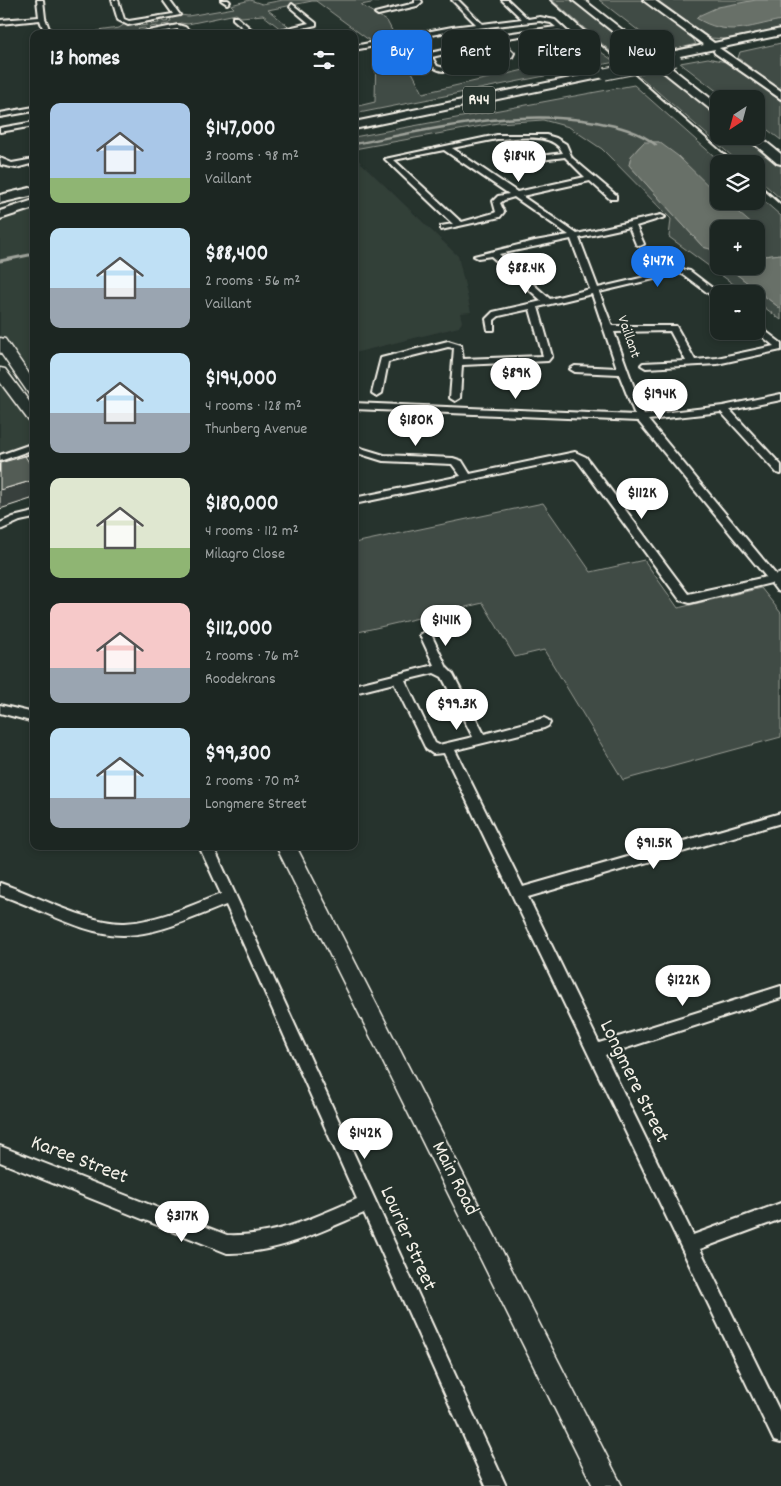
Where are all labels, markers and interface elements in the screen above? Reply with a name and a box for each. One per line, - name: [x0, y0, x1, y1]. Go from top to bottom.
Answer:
- chip: Buy: [372, 30, 432, 75]
- chip: Rent: [442, 30, 509, 75]
- chip: Filters: [519, 30, 600, 75]
- chip: New: [610, 30, 674, 75]
- text: 13 homes: [50, 45, 120, 75]
- icon: filters: [310, 46, 338, 74]
- road number: R44: [463, 86, 495, 114]
- north arrow: [710, 90, 765, 145]
- map controls: [710, 90, 765, 340]
- text: $147,000: [205, 115, 275, 145]
- icon: home: [90, 123, 150, 183]
- pin: $184K: [484, 140, 554, 183]
- text: 3 rooms · 98 m²: [205, 145, 299, 168]
- text: $184K: [503, 145, 535, 168]
- button: layers: [710, 155, 765, 210]
- text: Vaillant: [205, 168, 252, 191]
- button: +: [710, 220, 765, 275]
- text: $88,400: [205, 240, 268, 270]
- pin: $147K: [623, 246, 693, 288]
- icon: home: [90, 248, 150, 308]
- text: $147K: [642, 250, 674, 273]
- pin: $88.4K: [485, 252, 567, 295]
- text: $88.4K: [507, 257, 545, 280]
- text: 2 rooms · 56 m²: [205, 270, 300, 293]
- button: −: [710, 285, 765, 340]
- text: Vaillant: [205, 293, 252, 316]
- street label: Vaillant: [610, 313, 646, 362]
- pin: $89K: [486, 358, 546, 400]
- text: $89K: [501, 362, 531, 385]
- text: $194,000: [205, 365, 277, 395]
- icon: home: [90, 373, 150, 433]
- pin: $194K: [625, 378, 695, 421]
- text: $194K: [644, 383, 676, 406]
- text: 4 rooms · 128 m²: [205, 395, 302, 418]
- pin: $180K: [381, 404, 451, 447]
- text: $180K: [399, 409, 433, 432]
- text: Thunberg Avenue: [205, 418, 307, 441]
- pin: $112K: [607, 478, 677, 520]
- text: $112K: [627, 482, 657, 505]
- text: $180,000: [205, 490, 278, 520]
- icon: home: [90, 498, 150, 558]
- text: 4 rooms · 112 m²: [205, 520, 299, 543]
- text: Milagro Close: [205, 543, 285, 566]
- pin: $141K: [411, 604, 481, 647]
- text: $141K: [431, 609, 461, 632]
- text: $112,000: [205, 615, 272, 645]
- icon: home: [90, 623, 150, 683]
- text: 2 rooms · 76 m²: [205, 645, 299, 668]
- text: Roodekrans: [205, 668, 276, 691]
- pin: $99.3K: [416, 688, 498, 731]
- text: $99.3K: [437, 693, 477, 716]
- text: $99,300: [205, 740, 271, 770]
- icon: home: [90, 748, 150, 808]
- text: 2 rooms · 70 m²: [205, 770, 300, 793]
- text: Longmere Street: [205, 793, 307, 816]
- pin: $91.5K: [613, 828, 695, 870]
- text: $91.5K: [636, 832, 672, 855]
- pin: $122K: [648, 964, 718, 1007]
- text: $122K: [667, 969, 700, 992]
- street label: Longmere Street: [590, 1015, 676, 1149]
- pin: $142K: [330, 1118, 400, 1160]
- text: $142K: [349, 1122, 381, 1145]
- street label: Karee Street: [26, 1129, 132, 1193]
- street label: Main Road: [423, 1137, 485, 1221]
- street label: Lourier Street: [371, 1182, 443, 1296]
- pin: $317K: [147, 1200, 217, 1243]
- text: $317K: [166, 1205, 198, 1228]

